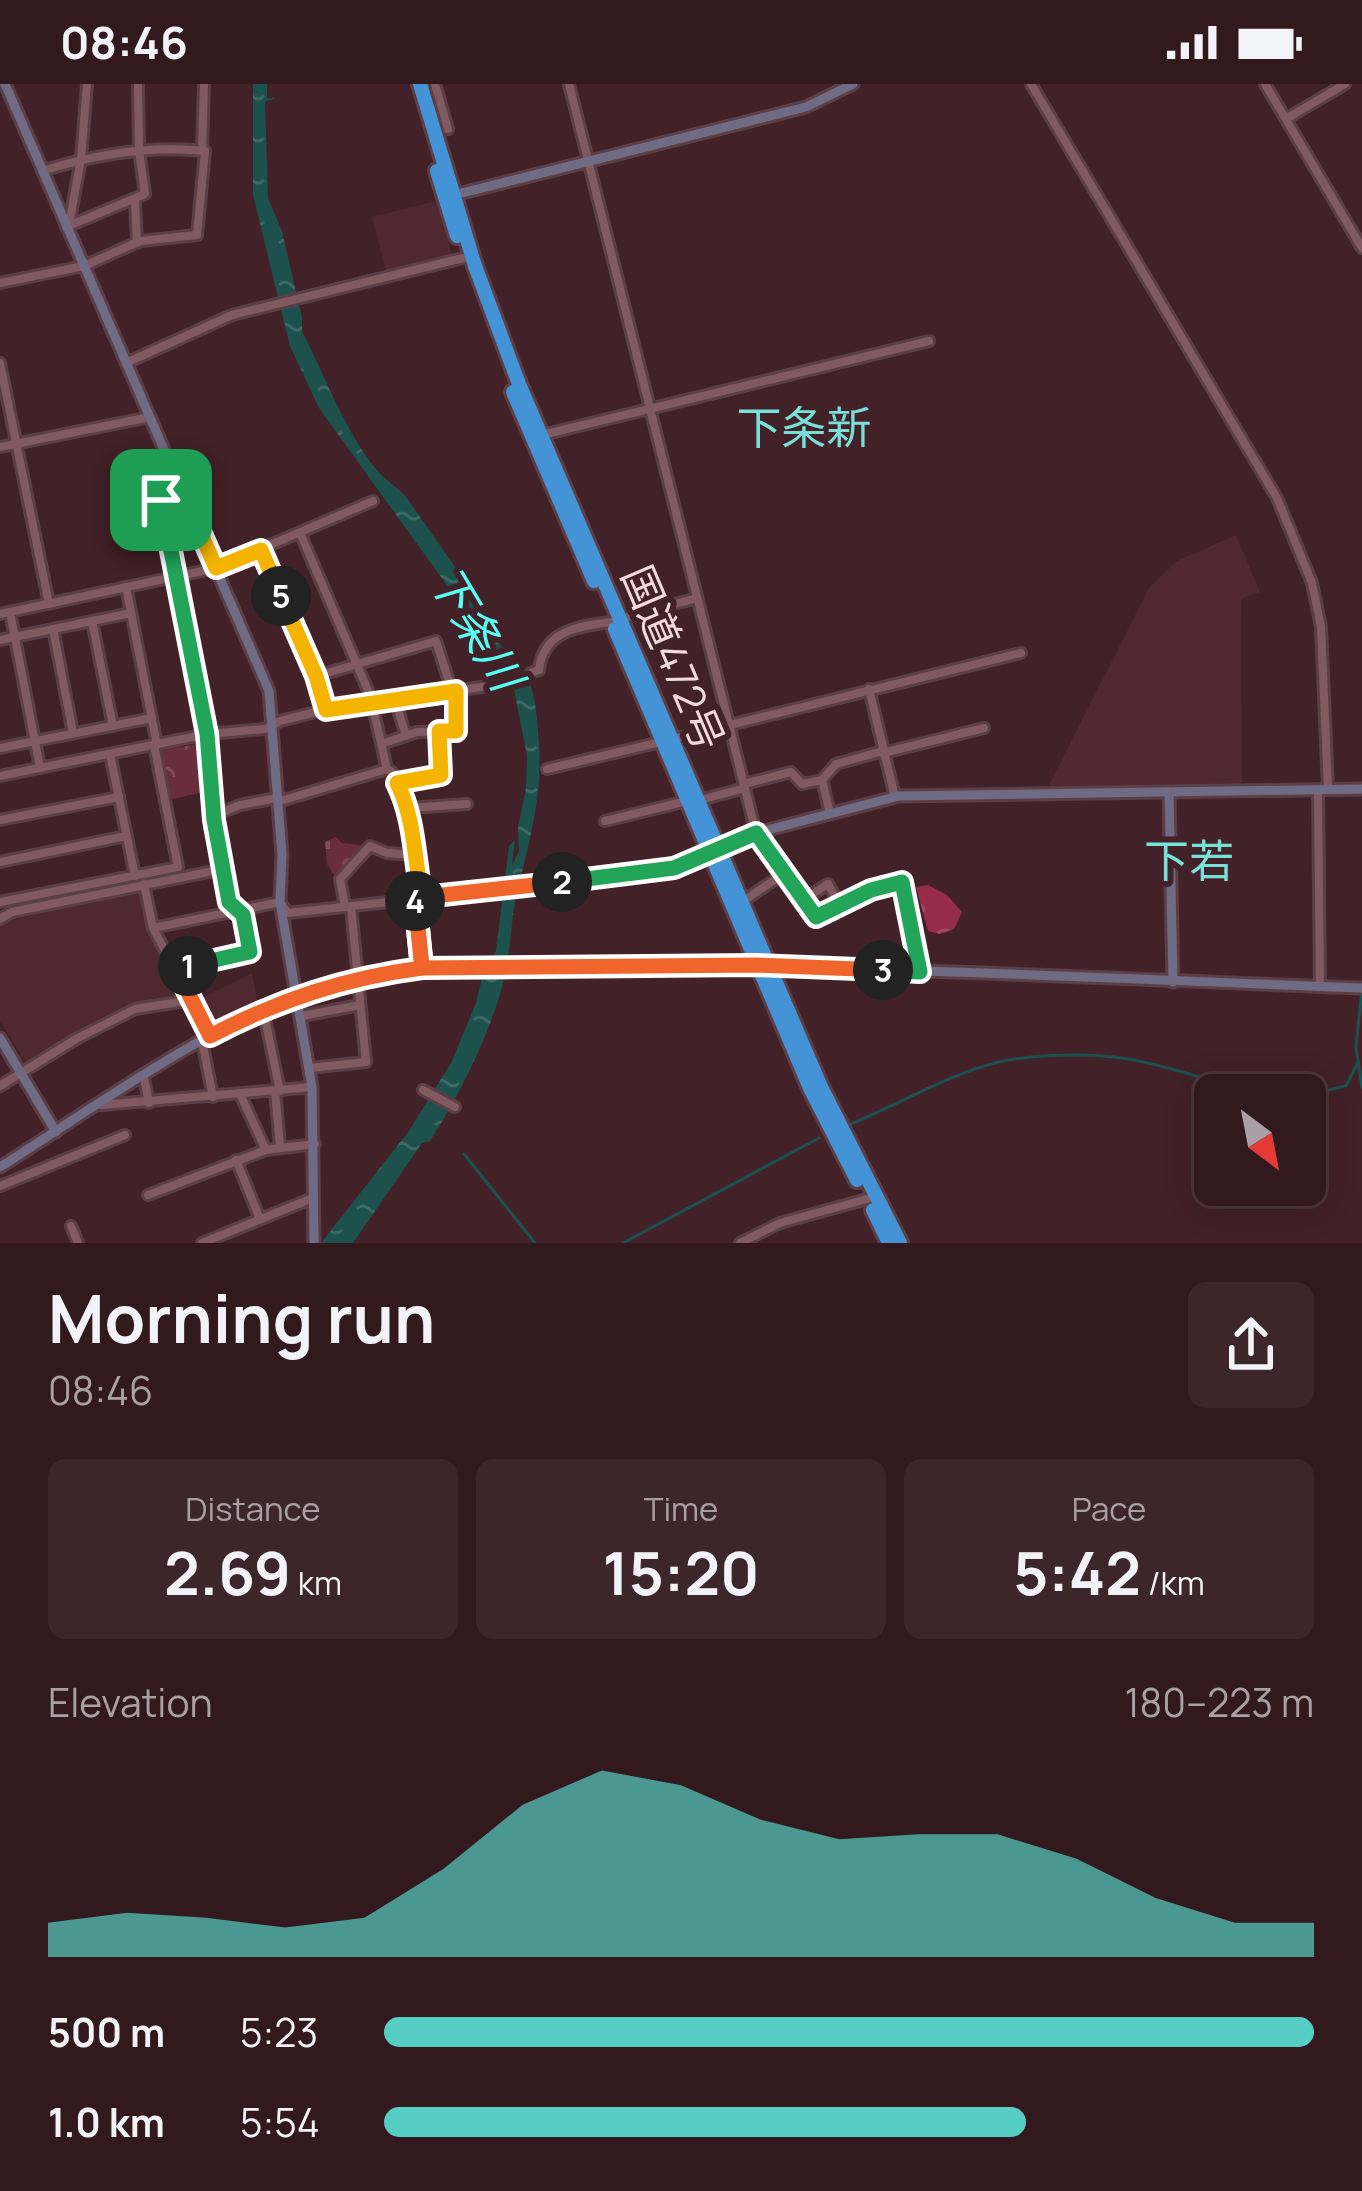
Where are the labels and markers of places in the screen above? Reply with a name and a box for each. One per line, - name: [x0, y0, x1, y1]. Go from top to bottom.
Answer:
- pin: [110, 449, 212, 551]
- pin: 5: [251, 566, 311, 626]
- pin: 2: [532, 852, 592, 912]
- pin: 4: [385, 871, 445, 931]
- pin: 1: [158, 936, 218, 996]
- pin: 3: [853, 940, 913, 1000]

